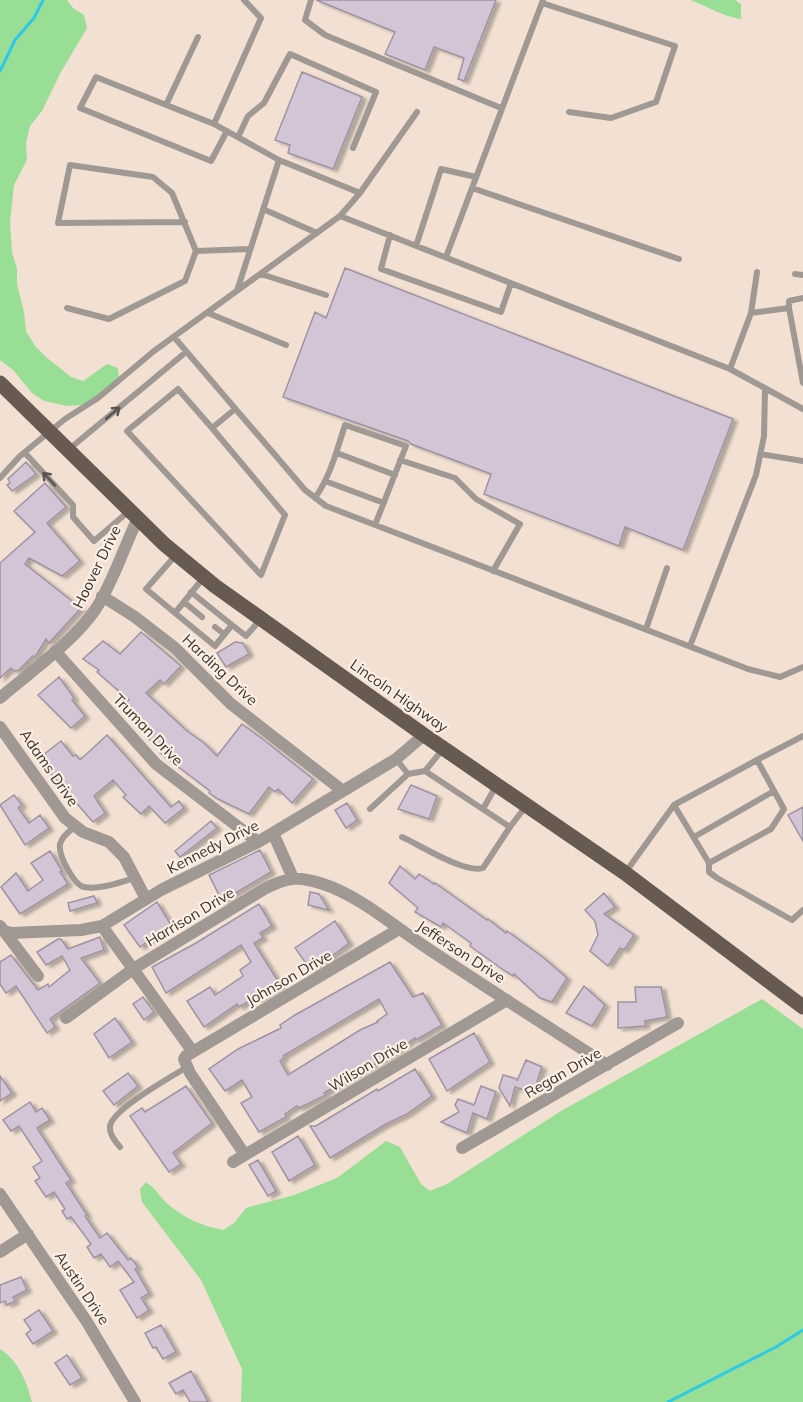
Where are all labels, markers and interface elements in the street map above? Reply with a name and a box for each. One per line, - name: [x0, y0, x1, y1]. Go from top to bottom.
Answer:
- one-way arrow: [105, 407, 121, 420]
- one-way arrow: [42, 472, 56, 487]
- street label: Hoover Drive: [68, 522, 125, 611]
- street label: Harding Drive: [179, 630, 262, 709]
- street label: Lincoln Highway: [347, 655, 452, 736]
- street label: Truman Drive: [109, 690, 188, 770]
- street label: Adams Drive: [16, 726, 83, 810]
- street label: Kennedy Drive: [164, 815, 262, 878]
- street label: Harrison Drive: [142, 883, 237, 950]
- street label: Jefferson Drive: [414, 916, 509, 987]
- street label: Johnson Drive: [242, 945, 335, 1010]
- street label: Wilson Drive: [325, 1034, 411, 1096]
- street label: Regan Drive: [521, 1043, 604, 1102]
- street label: Austin Drive: [51, 1247, 114, 1328]

